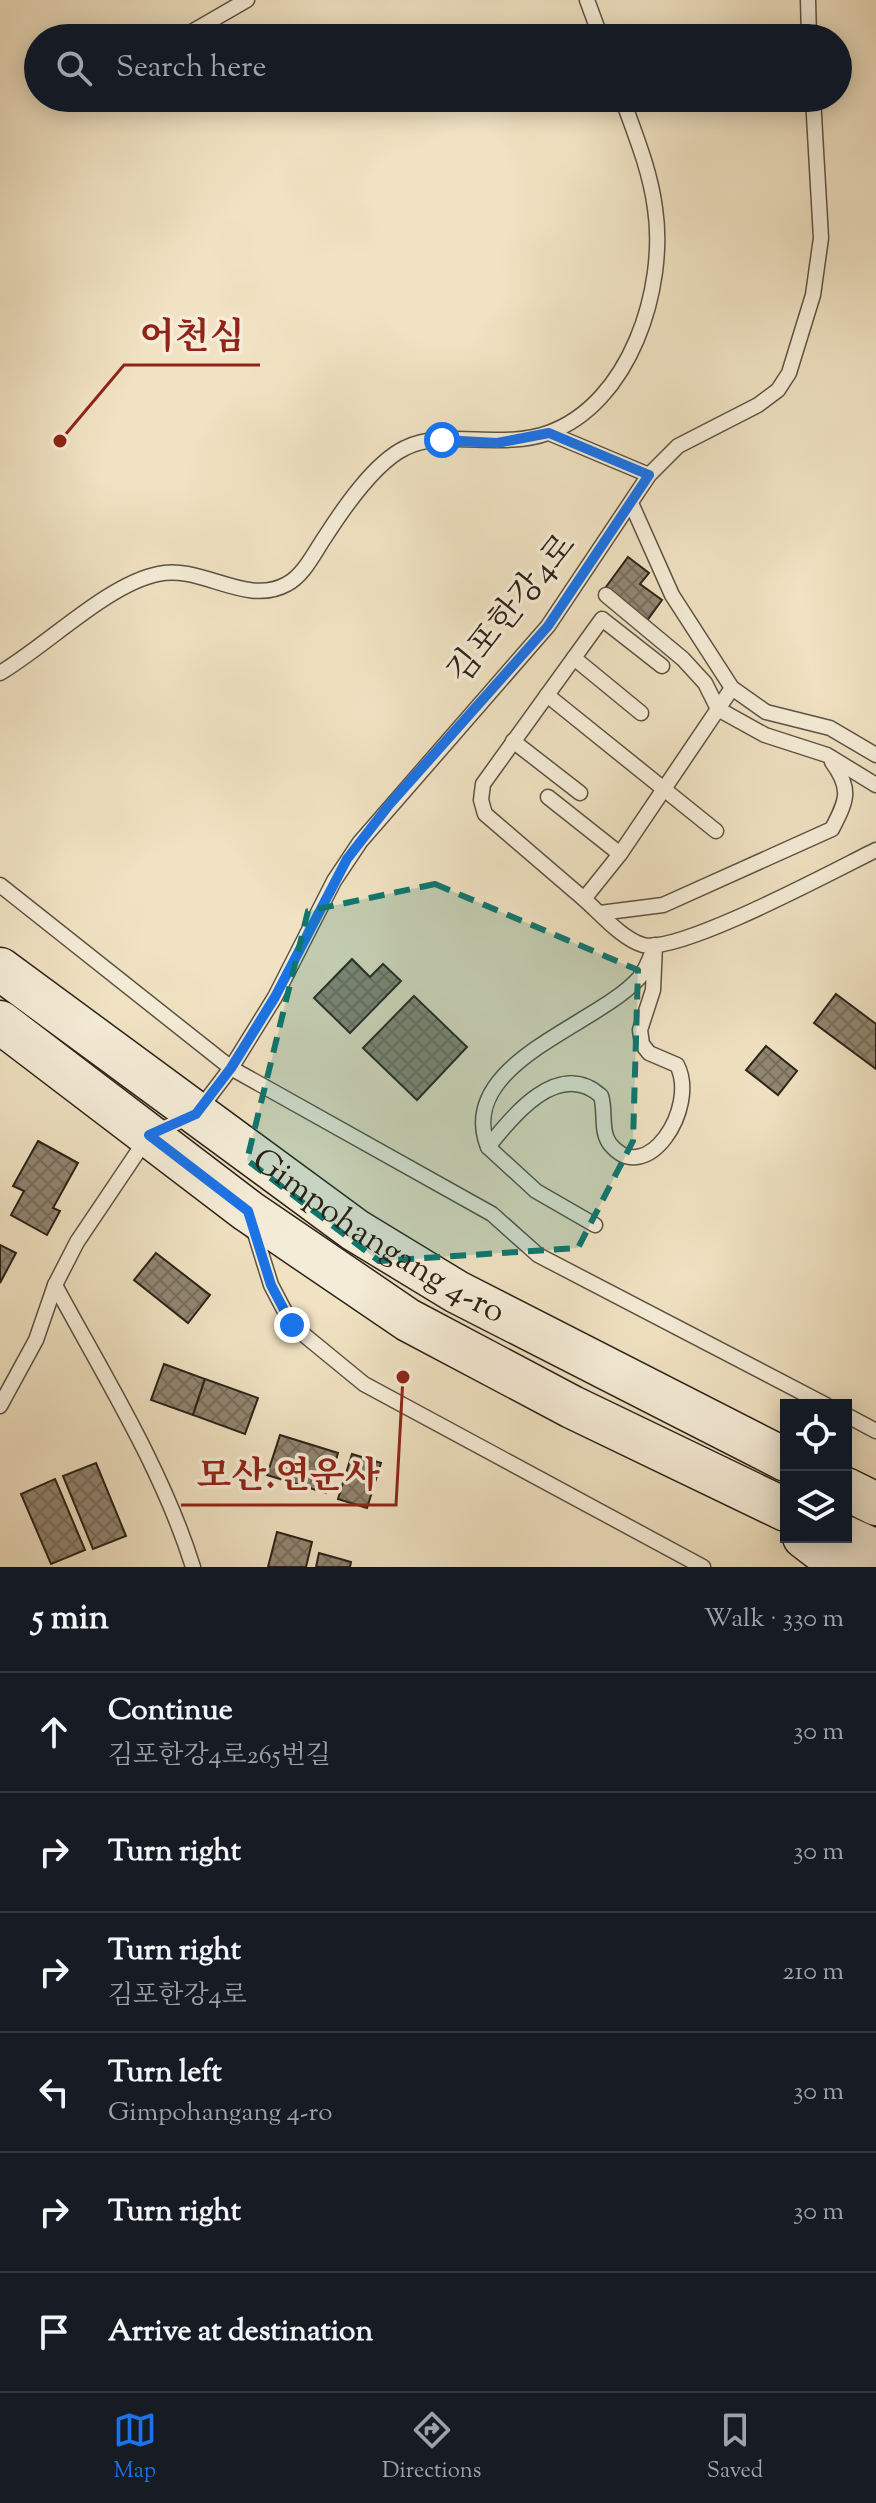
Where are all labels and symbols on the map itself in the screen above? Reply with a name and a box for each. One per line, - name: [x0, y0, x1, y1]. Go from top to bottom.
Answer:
- callout: 어천심: [124, 305, 260, 365]
- text: 어천심: [140, 313, 244, 365]
- route start: [424, 422, 460, 458]
- street label: 김포한강4로: [437, 524, 589, 696]
- street label: Gimpohangang 4-ro: [241, 1137, 513, 1337]
- route end: [274, 1307, 310, 1343]
- callout: 모산.연운사: [181, 1445, 396, 1505]
- text: 모산.연운사: [197, 1452, 380, 1504]

